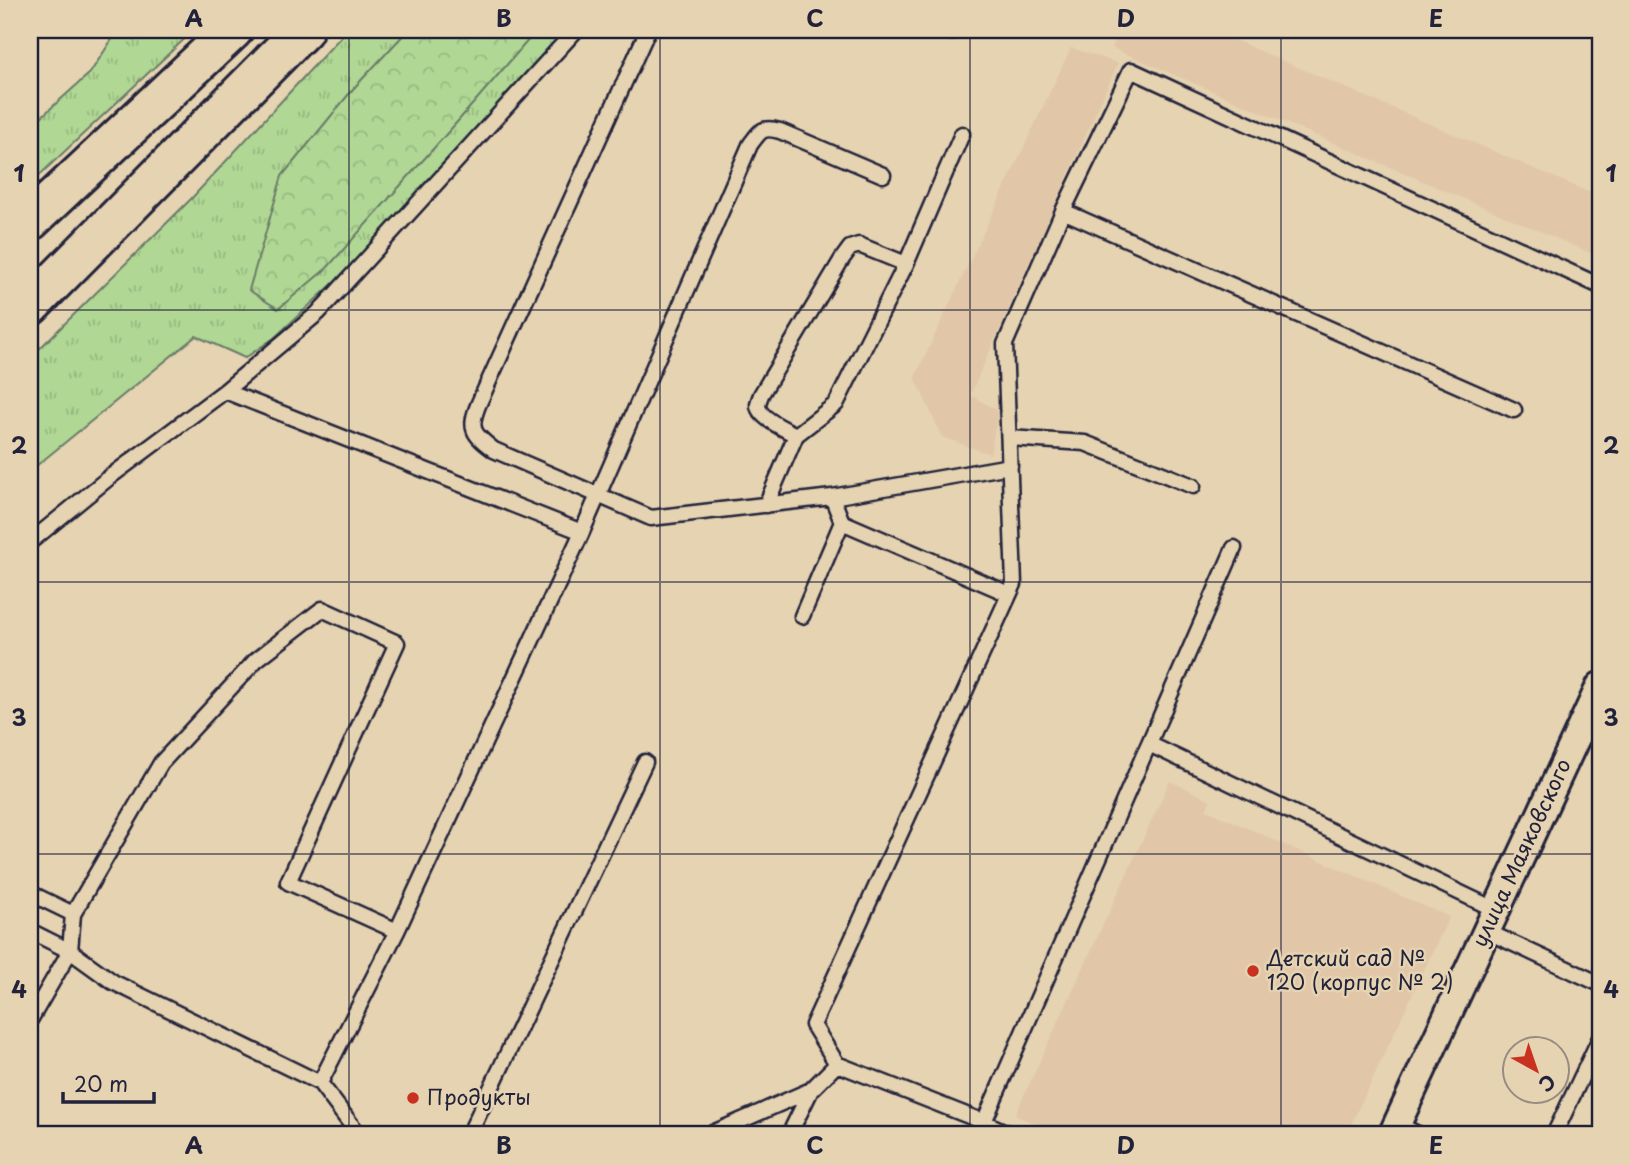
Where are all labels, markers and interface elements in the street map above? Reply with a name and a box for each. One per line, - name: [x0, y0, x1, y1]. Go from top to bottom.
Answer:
- text: A: [185, 0, 203, 35]
- text: B: [496, 0, 512, 35]
- text: C: [806, 0, 824, 35]
- text: D: [1117, 0, 1135, 35]
- text: E: [1429, 0, 1443, 35]
- text: 1: [14, 155, 25, 190]
- text: 1: [1606, 155, 1617, 190]
- text: 2: [11, 427, 27, 462]
- text: 2: [1603, 427, 1619, 462]
- text: 3: [11, 699, 27, 734]
- text: 3: [1603, 699, 1619, 734]
- street label: улица Маяковского: [1462, 753, 1578, 952]
- place label: Детский сад № 120 (корпус № 2): [1266, 941, 1453, 997]
- marker: Детский сад № 120 (корпус № 2): [1245, 963, 1261, 979]
- text: 4: [11, 971, 27, 1006]
- text: 4: [1603, 971, 1619, 1006]
- north arrow: [1500, 1036, 1570, 1106]
- scale bar: [63, 1060, 154, 1104]
- text: 20 m: [74, 1067, 128, 1099]
- text: С: [1533, 1068, 1562, 1099]
- place label: Продукты: [427, 1080, 531, 1112]
- marker: Продукты: [405, 1090, 421, 1106]
- text: A: [185, 1127, 203, 1162]
- text: B: [496, 1127, 512, 1162]
- text: C: [806, 1127, 824, 1162]
- text: D: [1117, 1127, 1135, 1162]
- text: E: [1429, 1127, 1443, 1162]

